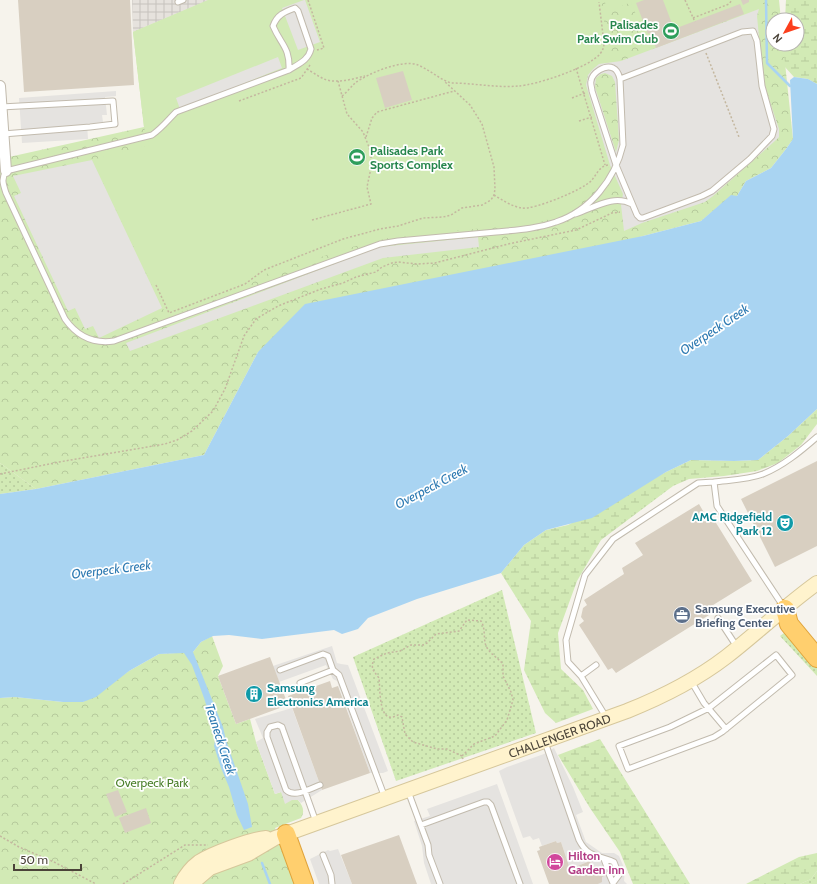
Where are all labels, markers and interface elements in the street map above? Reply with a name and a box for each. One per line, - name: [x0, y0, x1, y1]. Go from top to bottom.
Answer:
- north arrow: [765, 12, 805, 52]
- place label: Palisades Park Swim Club: [577, 17, 658, 46]
- sports icon: Palisades Park Swim Club: [661, 21, 681, 41]
- text: N: [769, 31, 785, 46]
- place label: Palisades Park Sports Complex: [370, 143, 453, 172]
- sports icon: Palisades Park Sports Complex: [347, 147, 367, 167]
- water label: Overpeck Creek: [676, 300, 752, 358]
- water label: Overpeck Creek: [392, 460, 470, 512]
- place label: AMC Ridgefield Park 12: [692, 509, 772, 538]
- theatre icon: AMC Ridgefield Park 12: [775, 513, 795, 533]
- water label: Overpeck Creek: [70, 556, 152, 582]
- place label: Samsung Executive Briefing Center: [695, 601, 795, 630]
- office icon: Samsung Executive Briefing Center: [672, 605, 692, 625]
- place label: Samsung Electronics America: [267, 680, 369, 709]
- building icon: Samsung Electronics America: [244, 684, 264, 704]
- water label: Teaneck Creek: [202, 701, 240, 777]
- street label: CHALLENGER ROAD: [506, 710, 613, 761]
- park label: Overpeck Park: [116, 775, 189, 790]
- scale bar: [14, 846, 81, 872]
- place label: Hilton Garden Inn: [568, 848, 625, 877]
- text: 50 m: [20, 852, 48, 867]
- hotel icon: Hilton Garden Inn: [545, 852, 565, 872]

